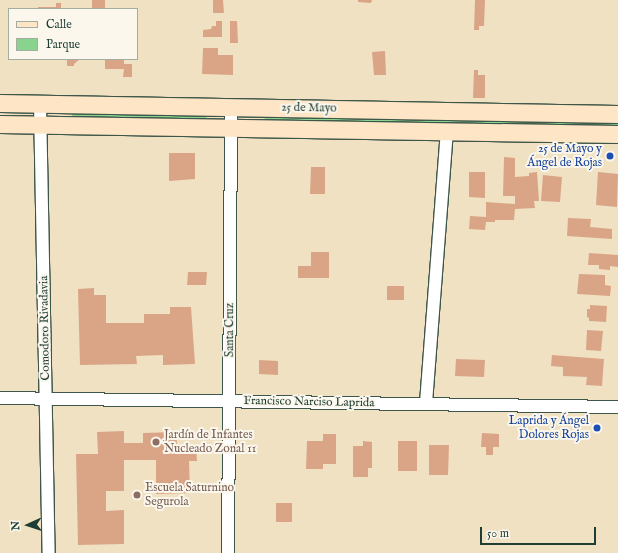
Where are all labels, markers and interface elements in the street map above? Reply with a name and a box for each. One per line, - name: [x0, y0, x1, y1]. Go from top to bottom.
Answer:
- legend: [8, 8, 138, 60]
- text: Calle: [46, 17, 72, 32]
- text: Parque: [46, 37, 80, 52]
- street label: 25 de Mayo: [281, 100, 337, 116]
- place label: 25 de Mayo y Ángel de Rojas: [527, 142, 602, 170]
- marker: 25 de Mayo y Ángel de Rojas: [605, 151, 615, 161]
- street label: Comodoro Rivadavia: [37, 275, 53, 381]
- street label: Santa Cruz: [223, 303, 237, 357]
- street label: Francisco Narciso Laprida: [243, 394, 375, 410]
- place label: Laprida y Ángel Dolores Rojas: [509, 414, 589, 442]
- marker: Laprida y Ángel Dolores Rojas: [592, 423, 602, 433]
- place label: Jardín de Infantes Nucleado Zonal 11: [164, 428, 256, 456]
- marker: Jardín de Infantes Nucleado Zonal 11: [151, 437, 161, 447]
- place label: Escuela Saturnino Segurola: [145, 481, 234, 509]
- marker: Escuela Saturnino Segurola: [132, 490, 142, 500]
- north arrow: [8, 505, 48, 545]
- scale bar: [482, 519, 598, 545]
- text: N: [9, 521, 23, 531]
- text: 50 m: [487, 526, 509, 541]

